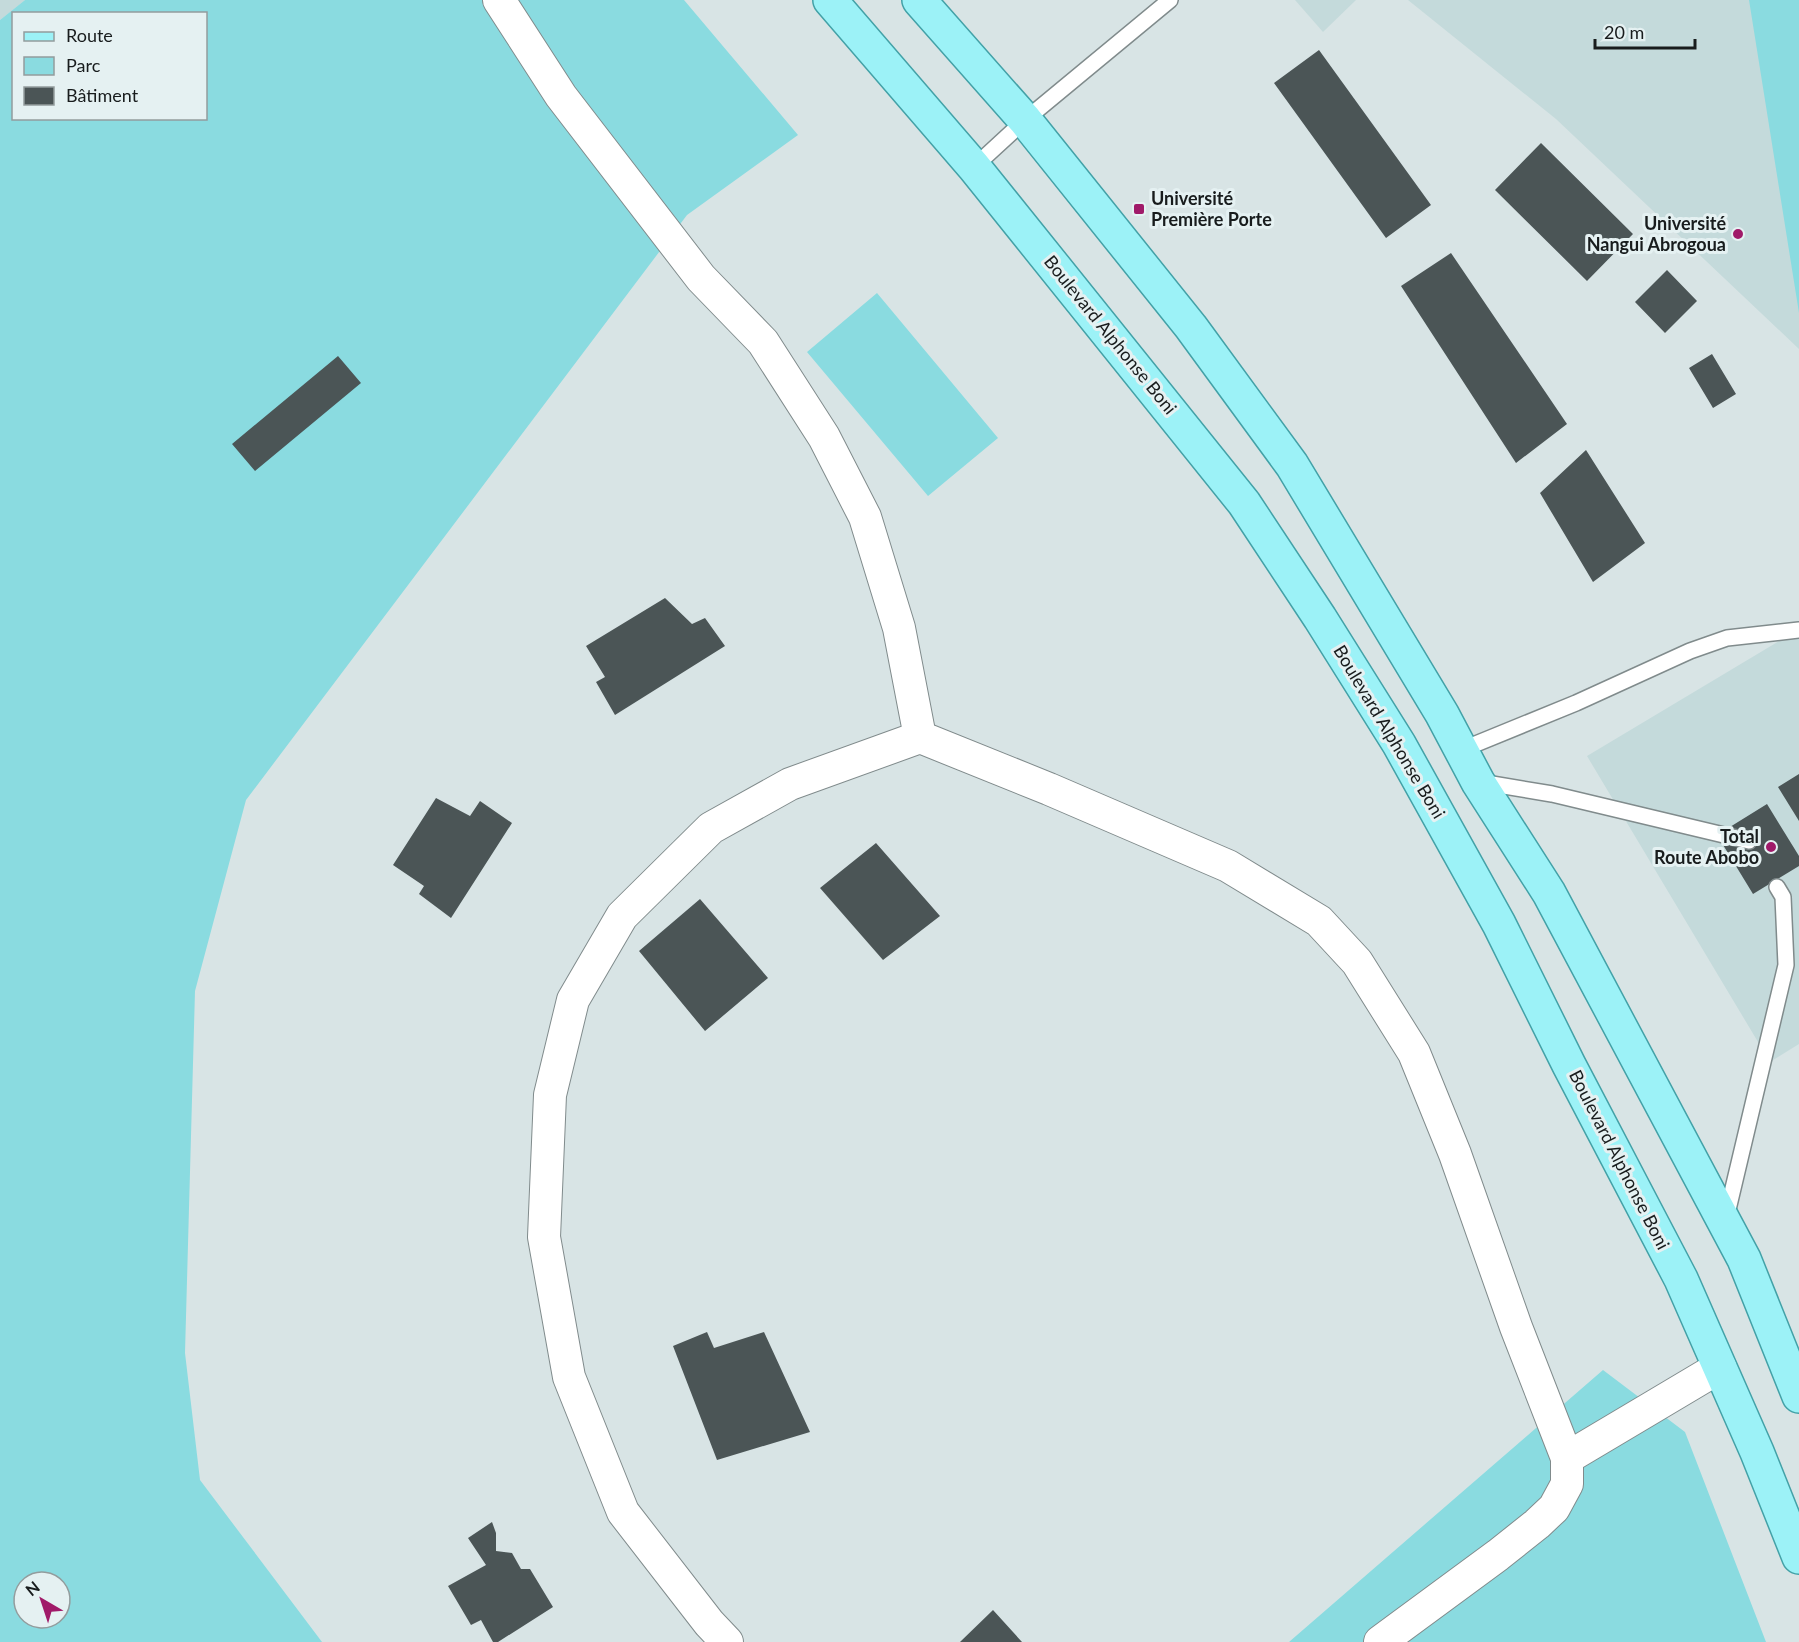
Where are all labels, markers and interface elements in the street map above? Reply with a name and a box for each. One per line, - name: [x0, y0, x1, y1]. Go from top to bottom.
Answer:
- legend: [12, 12, 207, 120]
- scale bar: [1595, 12, 1696, 50]
- text: 20 m: [1604, 21, 1644, 43]
- text: Route: [66, 24, 113, 46]
- text: Parc: [66, 54, 101, 76]
- text: Bâtiment: [66, 84, 139, 106]
- place label: Université Première Porte: [1151, 187, 1272, 230]
- marker: Université Première Porte: [1132, 202, 1146, 216]
- place label: Université Nangui Abrogoua: [1587, 212, 1726, 255]
- marker: Université Nangui Abrogoua: [1731, 227, 1745, 241]
- street label: Boulevard Alphonse Boni: [1040, 250, 1182, 418]
- street label: Boulevard Alphonse Boni: [1329, 641, 1450, 822]
- place label: Total Route Abobo: [1654, 825, 1759, 868]
- marker: Total Route Abobo: [1764, 840, 1778, 854]
- street label: Boulevard Alphonse Boni: [1565, 1066, 1675, 1253]
- north arrow: [12, 1570, 72, 1630]
- text: N: [21, 1577, 43, 1599]

